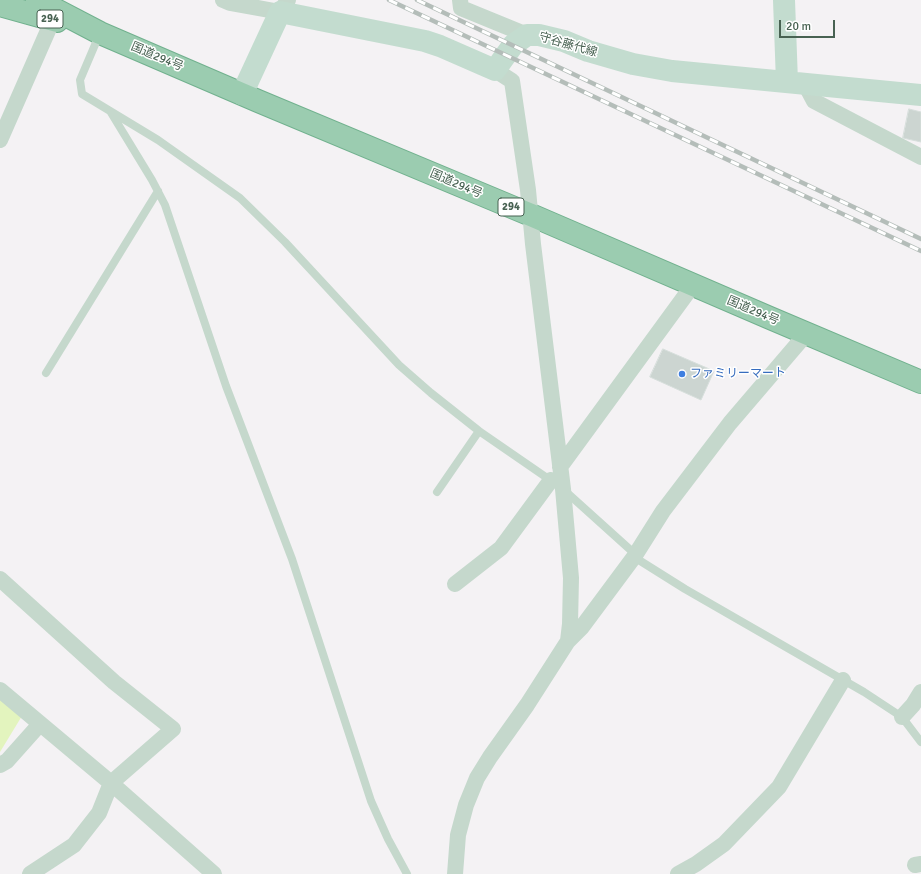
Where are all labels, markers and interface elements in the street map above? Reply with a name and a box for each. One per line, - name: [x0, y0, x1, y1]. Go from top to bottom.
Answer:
- road number: 294: [37, 10, 63, 28]
- scale bar: [781, 12, 837, 38]
- text: 20 m: [786, 19, 811, 34]
- street label: 守谷藤代線: [537, 30, 599, 60]
- street label: 国道294号: [129, 40, 185, 74]
- street label: 国道294号: [428, 167, 484, 201]
- road number: 294: [498, 198, 524, 216]
- street label: 国道294号: [725, 294, 781, 328]
- place label: ファミリーマート: [690, 367, 786, 381]
- marker: ファミリーマート: [677, 369, 687, 379]

